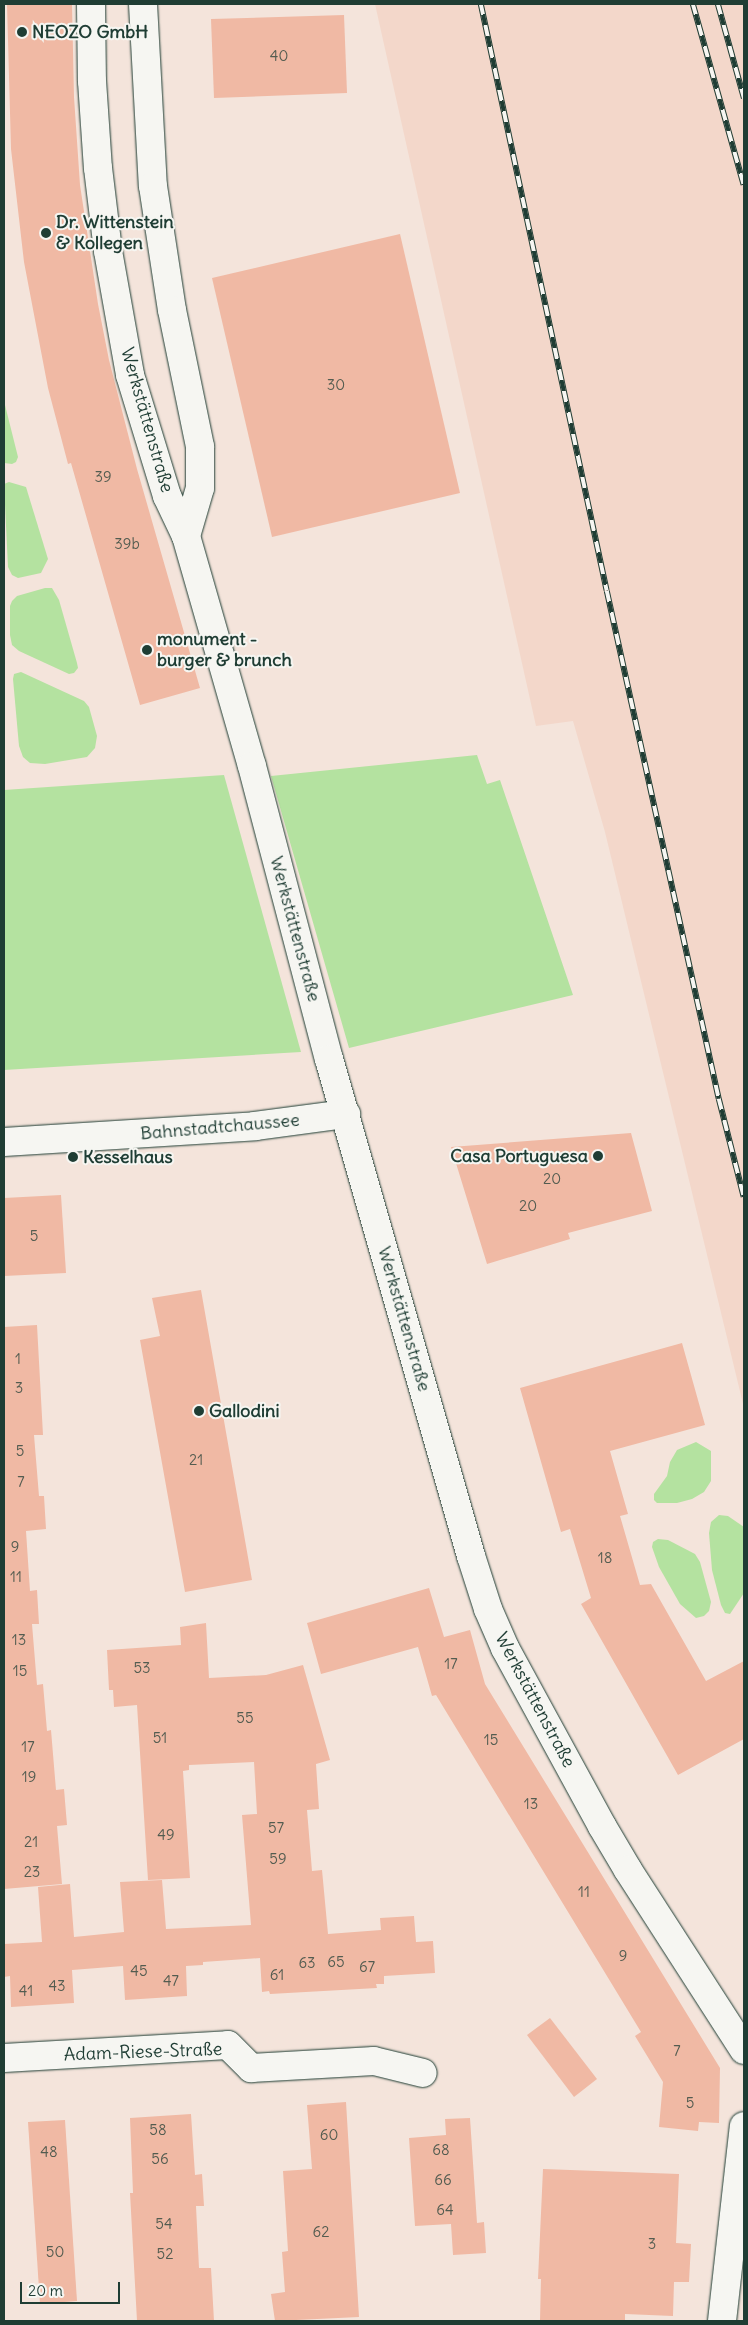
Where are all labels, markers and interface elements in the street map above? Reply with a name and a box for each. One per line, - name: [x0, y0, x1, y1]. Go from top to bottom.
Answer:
- place label: NEOZO GmbH: [32, 21, 148, 43]
- marker: NEOZO GmbH: [16, 26, 28, 38]
- house number: 40: [270, 47, 288, 65]
- place label: Dr. Wittenstein & Kollegen: [56, 212, 174, 254]
- marker: Dr. Wittenstein & Kollegen: [40, 227, 52, 239]
- street label: Werkstättenstraße: [116, 345, 178, 495]
- house number: 30: [327, 376, 345, 394]
- house number: 39: [94, 468, 112, 486]
- house number: 39b: [114, 535, 140, 553]
- place label: monument - burger & brunch: [157, 629, 292, 672]
- marker: monument - burger & brunch: [141, 644, 153, 656]
- street label: Werkstättenstraße: [265, 854, 325, 1004]
- street label: Bahnstadtchaussee: [139, 1109, 301, 1145]
- place label: Casa Portuguesa: [450, 1145, 588, 1167]
- place label: Kesselhaus: [83, 1146, 173, 1168]
- marker: Casa Portuguesa: [592, 1150, 604, 1162]
- marker: Kesselhaus: [67, 1151, 79, 1163]
- house number: 20: [543, 1170, 561, 1188]
- house number: 20: [519, 1197, 537, 1215]
- house number: 5: [30, 1227, 38, 1245]
- street label: Werkstättenstraße: [373, 1244, 435, 1394]
- house number: 1: [15, 1350, 21, 1368]
- house number: 3: [15, 1379, 23, 1397]
- place label: Gallodini: [209, 1400, 280, 1422]
- marker: Gallodini: [193, 1405, 205, 1417]
- house number: 5: [16, 1442, 24, 1460]
- house number: 21: [189, 1451, 203, 1469]
- house number: 7: [17, 1473, 25, 1491]
- house number: 9: [11, 1538, 19, 1556]
- house number: 18: [598, 1549, 612, 1567]
- house number: 11: [10, 1568, 22, 1586]
- street label: Werkstättenstraße: [490, 1629, 580, 1771]
- house number: 13: [12, 1631, 26, 1649]
- house number: 17: [444, 1655, 458, 1673]
- house number: 53: [133, 1659, 151, 1677]
- house number: 15: [13, 1662, 27, 1680]
- house number: 55: [236, 1709, 254, 1727]
- house number: 51: [153, 1729, 167, 1747]
- house number: 15: [484, 1731, 498, 1749]
- house number: 17: [21, 1738, 35, 1756]
- house number: 19: [22, 1768, 36, 1786]
- house number: 13: [524, 1795, 538, 1813]
- house number: 57: [268, 1819, 284, 1837]
- house number: 49: [157, 1826, 175, 1844]
- house number: 21: [24, 1833, 38, 1851]
- house number: 59: [269, 1850, 287, 1868]
- house number: 23: [24, 1863, 40, 1881]
- house number: 11: [578, 1883, 590, 1901]
- house number: 9: [619, 1947, 627, 1965]
- house number: 65: [327, 1953, 345, 1971]
- house number: 63: [298, 1954, 316, 1972]
- house number: 67: [359, 1958, 375, 1976]
- house number: 45: [130, 1962, 148, 1980]
- house number: 61: [270, 1966, 284, 1984]
- house number: 47: [163, 1972, 179, 1990]
- house number: 43: [48, 1977, 66, 1995]
- house number: 41: [19, 1982, 33, 2000]
- street label: Adam-Riese-Straße: [63, 2038, 223, 2066]
- house number: 7: [673, 2042, 681, 2060]
- house number: 5: [686, 2094, 694, 2112]
- house number: 58: [149, 2121, 167, 2139]
- house number: 60: [320, 2126, 338, 2144]
- house number: 68: [432, 2141, 450, 2159]
- house number: 48: [40, 2143, 58, 2161]
- house number: 56: [151, 2150, 169, 2168]
- house number: 66: [434, 2171, 452, 2189]
- house number: 64: [436, 2201, 454, 2219]
- house number: 54: [155, 2215, 173, 2233]
- house number: 62: [313, 2223, 329, 2241]
- house number: 3: [648, 2235, 656, 2253]
- house number: 50: [46, 2243, 64, 2261]
- house number: 52: [157, 2245, 173, 2263]
- scale bar: [22, 2272, 122, 2304]
- text: 20 m: [28, 2281, 63, 2300]

